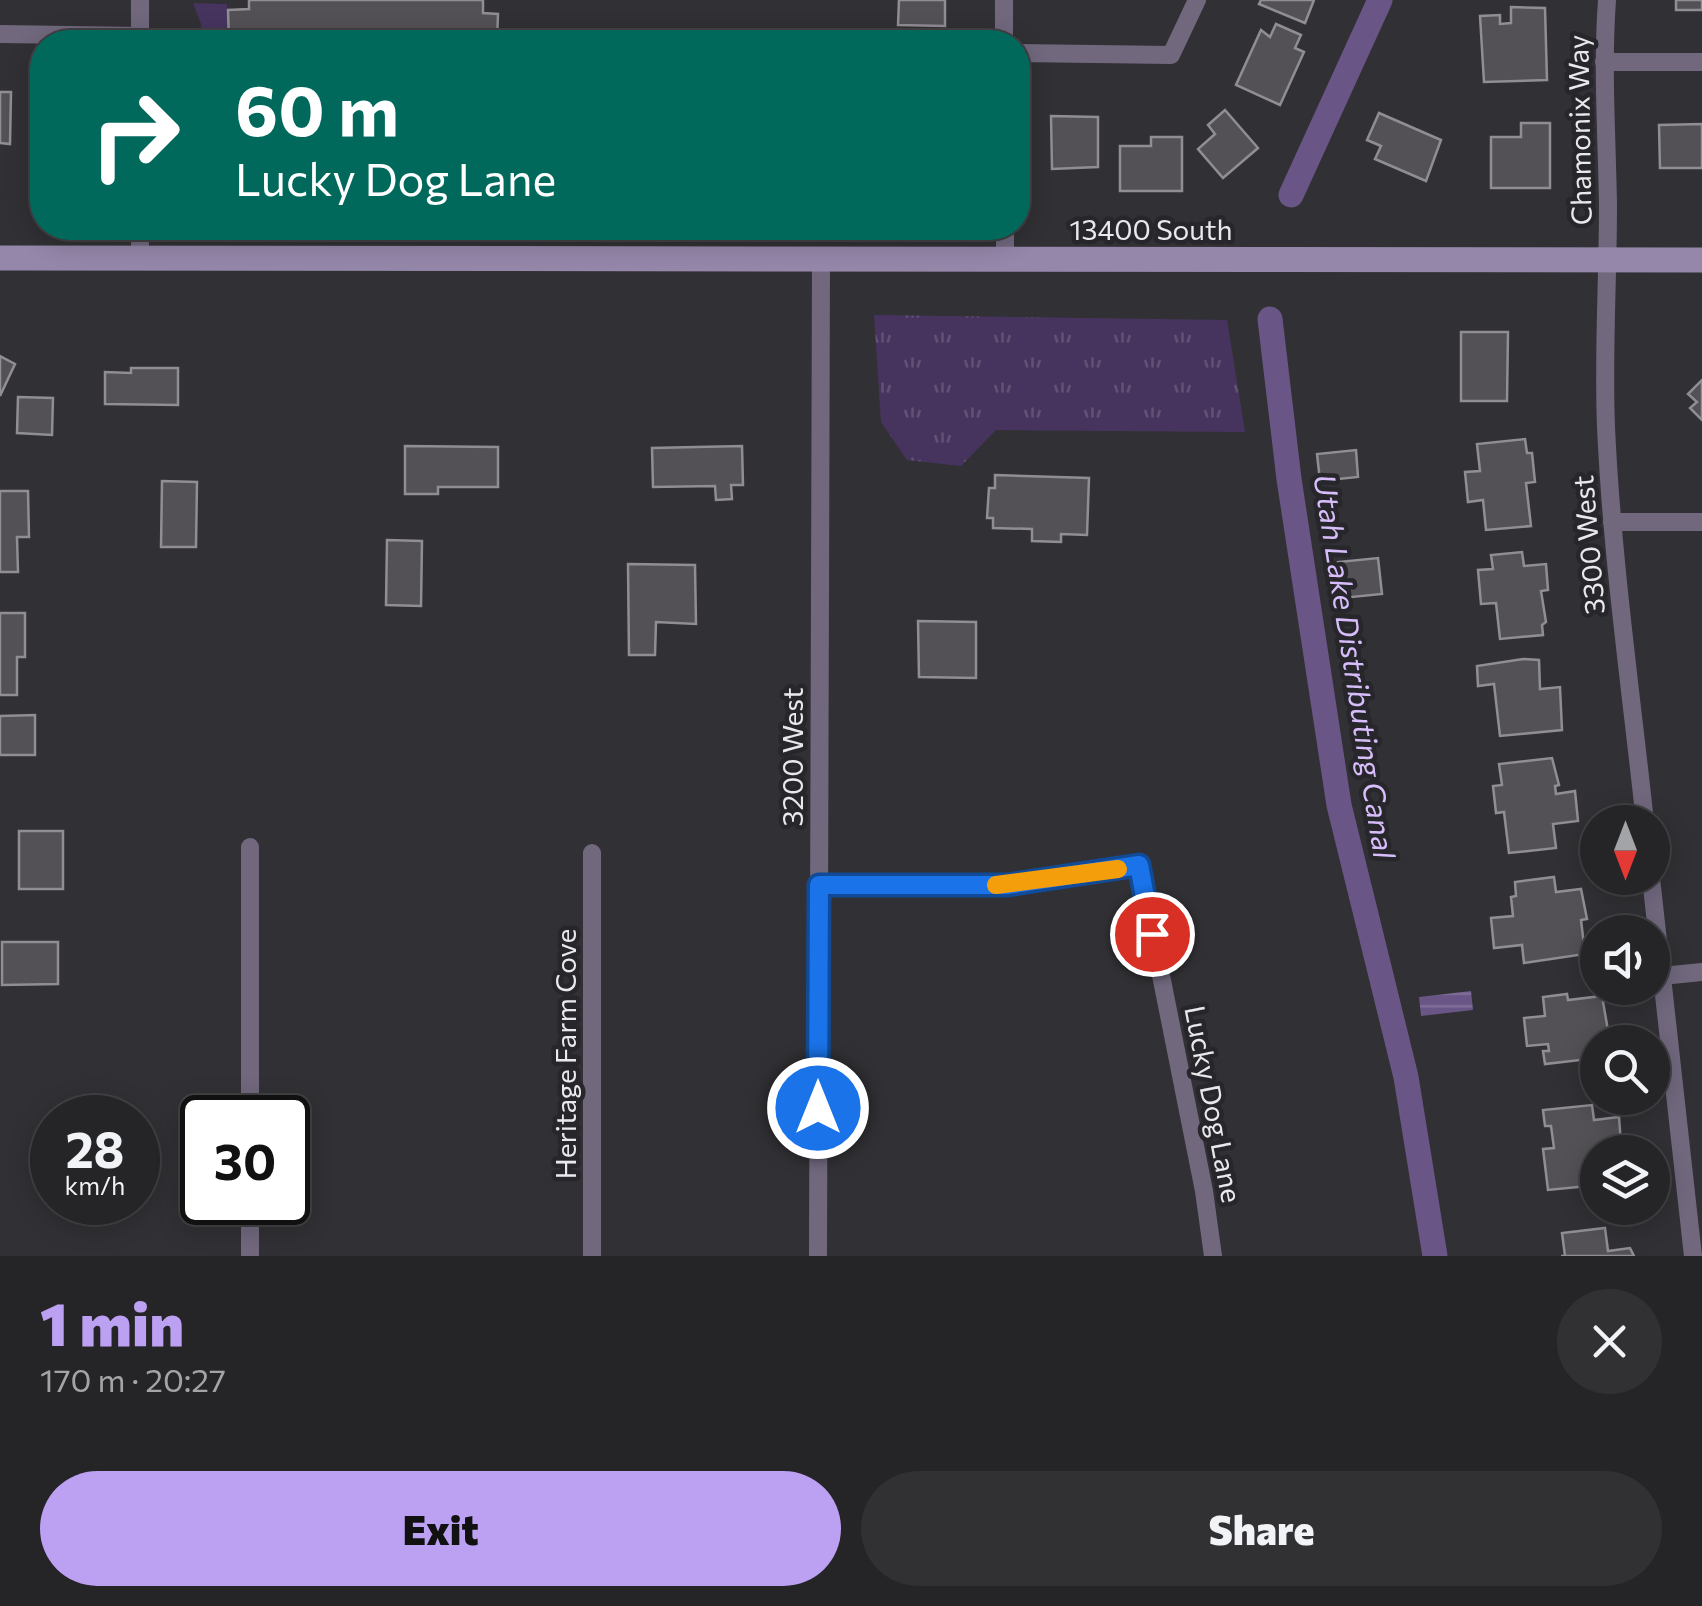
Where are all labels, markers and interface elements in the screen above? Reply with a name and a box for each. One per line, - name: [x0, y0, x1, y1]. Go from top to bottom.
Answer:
- street label: Chamonix Way: [1560, 34, 1598, 226]
- text: 60 m: [235, 65, 399, 150]
- icon: right: [70, 70, 200, 200]
- text: Lucky Dog Lane: [235, 150, 556, 205]
- street label: 13400 South: [1070, 212, 1232, 246]
- water label: Utah Lake Distributing Canal: [1307, 471, 1405, 862]
- street label: 3300 West: [1565, 474, 1611, 616]
- street label: 3200 West: [775, 688, 809, 826]
- north arrow: [1580, 805, 1670, 895]
- map controls: [1580, 805, 1670, 1225]
- pin: [1110, 892, 1195, 977]
- icon: arrive: [1125, 907, 1180, 962]
- button: sound: [1580, 915, 1670, 1005]
- street label: Heritage Farm Cove: [548, 929, 582, 1179]
- street label: Lucky Dog Lane: [1178, 1003, 1250, 1205]
- button: search: [1580, 1025, 1670, 1115]
- position arrow: [766, 1056, 870, 1160]
- speed limit sign: 30: [180, 1095, 310, 1225]
- text: 28: [65, 1117, 125, 1178]
- button: layers: [1580, 1135, 1670, 1225]
- text: km/h: [65, 1170, 125, 1200]
- text: 1 min: [40, 1285, 184, 1358]
- button: close: [1557, 1289, 1662, 1394]
- text: 170 m · 20:27: [40, 1359, 226, 1399]
- button: Exit: [40, 1471, 841, 1586]
- button: Share: [861, 1471, 1662, 1586]

